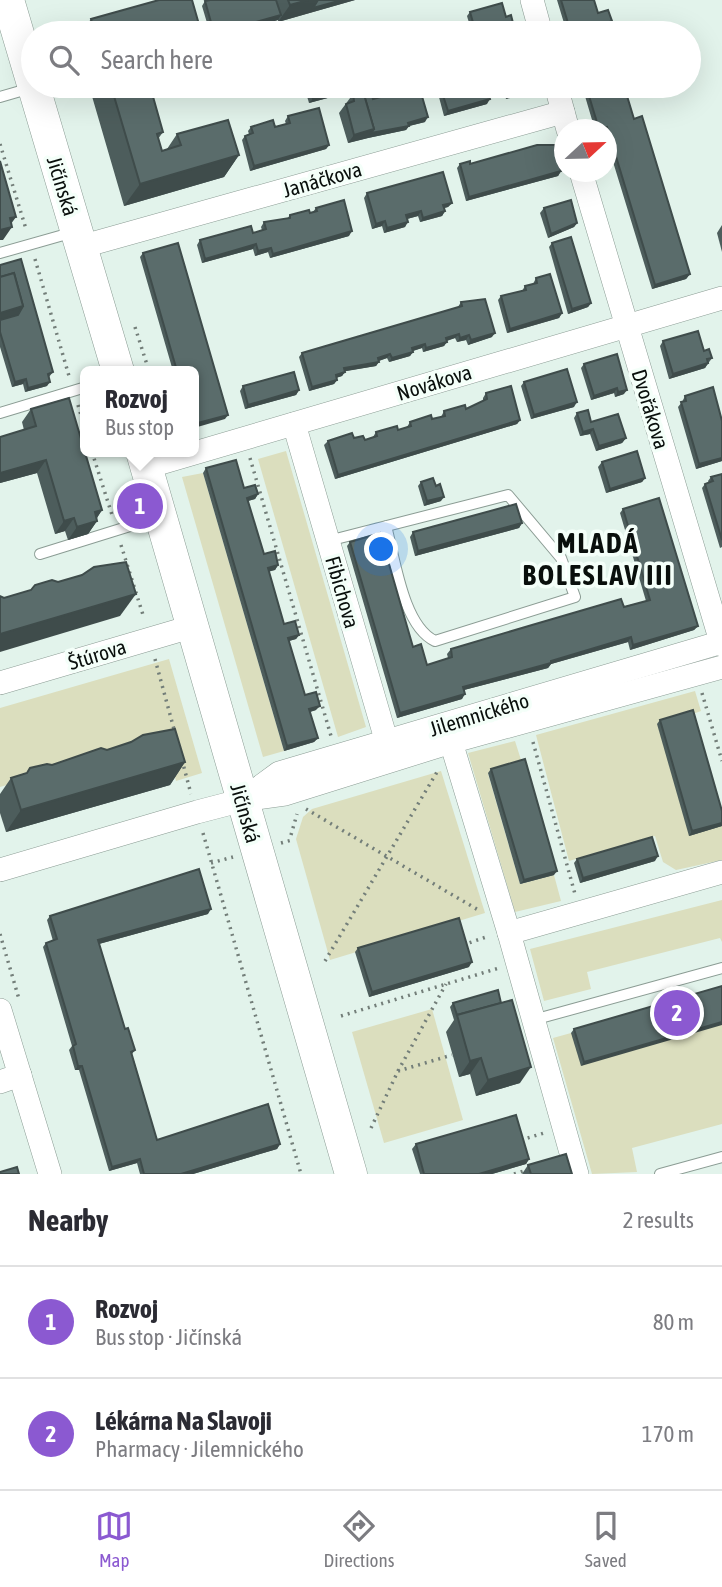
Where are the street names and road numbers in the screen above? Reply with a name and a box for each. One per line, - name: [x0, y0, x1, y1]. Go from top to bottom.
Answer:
- street label: Jičínská: [43, 153, 83, 219]
- street label: Janáčkova: [280, 156, 364, 202]
- street label: Novákova: [394, 359, 474, 405]
- street label: Dvořákova: [627, 366, 675, 452]
- street label: Fibichova: [321, 553, 365, 631]
- street label: Štúrova: [65, 634, 129, 674]
- street label: Jilemnického: [426, 688, 532, 740]
- street label: Jičínská: [226, 780, 266, 846]

